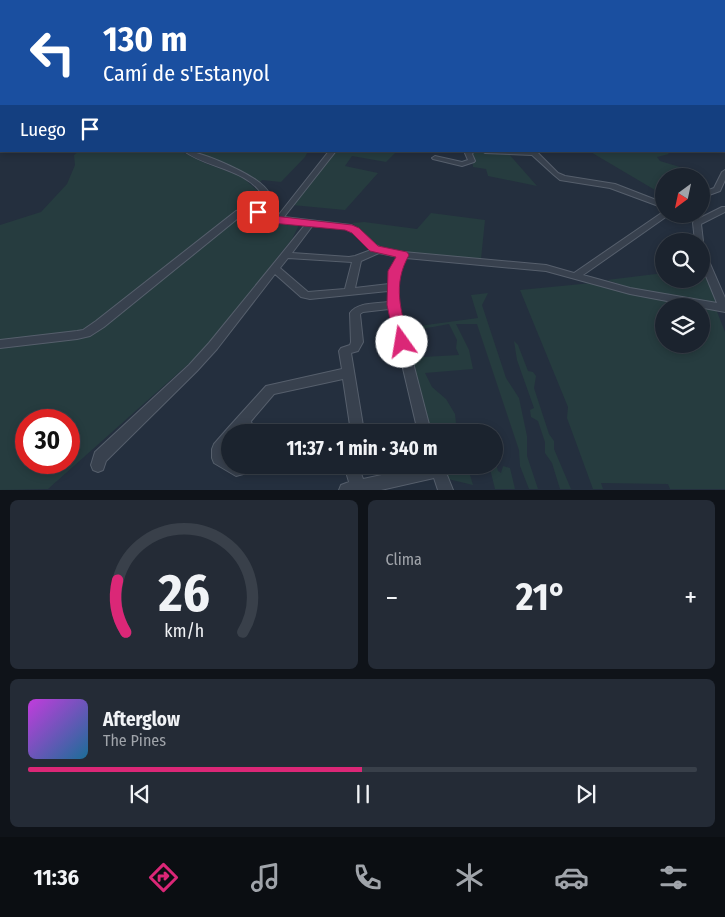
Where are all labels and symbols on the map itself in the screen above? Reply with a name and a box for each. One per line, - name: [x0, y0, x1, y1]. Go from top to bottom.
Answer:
- north arrow: [655, 168, 710, 222]
- pin: [237, 191, 279, 233]
- position arrow: [375, 315, 427, 367]
- speed limit sign: 30: [15, 409, 80, 474]

